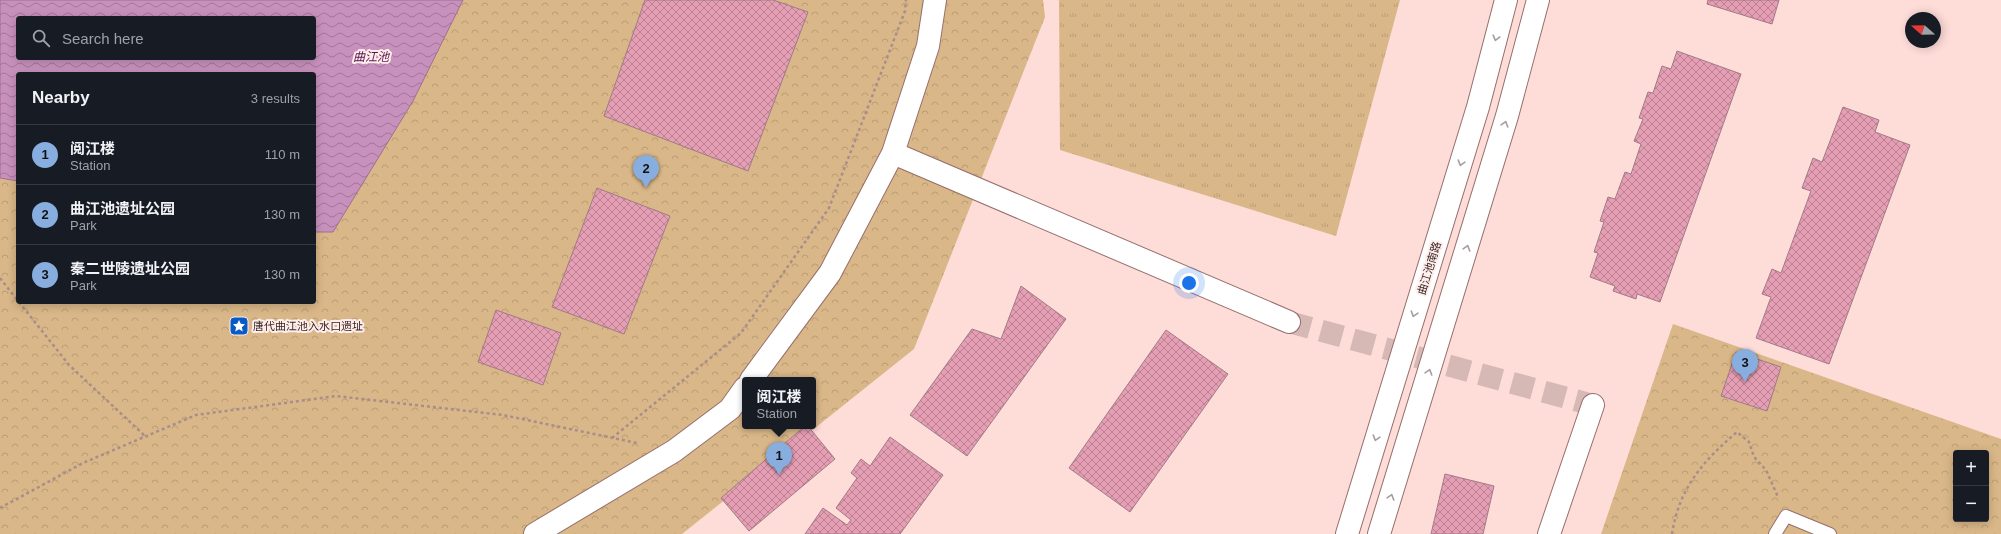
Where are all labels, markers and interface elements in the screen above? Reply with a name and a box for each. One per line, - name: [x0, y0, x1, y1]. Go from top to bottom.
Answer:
- north arrow: [1905, 12, 1941, 48]
- search box: [16, 16, 316, 60]
- icon: search: [30, 27, 52, 49]
- text: Search here: [62, 30, 144, 47]
- one-way arrow: [1492, 34, 1501, 41]
- water label: 曲江池: [353, 50, 390, 64]
- text: Nearby: [32, 88, 90, 107]
- text: 3 results: [251, 91, 300, 106]
- one-way arrow: [1500, 121, 1509, 128]
- text: 阅江楼: [70, 140, 115, 157]
- text: 1: [41, 147, 49, 162]
- text: 110 m: [265, 147, 300, 162]
- pin: 2: [633, 155, 659, 188]
- text: Station: [70, 158, 110, 173]
- one-way arrow: [1457, 159, 1466, 166]
- text: 曲江池遗址公园: [70, 200, 175, 217]
- text: 2: [41, 207, 49, 222]
- text: 130 m: [264, 207, 300, 222]
- text: Park: [70, 218, 97, 233]
- street label: 曲江池南路: [1415, 240, 1443, 296]
- one-way arrow: [1462, 245, 1471, 252]
- text: 秦二世陵遗址公园: [70, 260, 190, 277]
- text: 3: [41, 267, 49, 282]
- text: 130 m: [264, 267, 300, 282]
- your location: [1179, 273, 1199, 293]
- text: Park: [70, 278, 97, 293]
- one-way arrow: [1410, 310, 1419, 317]
- place icon: 唐代曲江池入水口遗址: [228, 315, 250, 337]
- place label: 唐代曲江池入水口遗址: [253, 320, 363, 332]
- pin: 3: [1732, 349, 1758, 382]
- one-way arrow: [1424, 369, 1433, 376]
- popup: [742, 377, 816, 429]
- text: 阅江楼: [756, 388, 802, 405]
- text: Station: [756, 406, 797, 421]
- one-way arrow: [1372, 435, 1381, 442]
- pin: 1: [766, 442, 792, 475]
- map controls: [1953, 450, 1989, 522]
- button: +: [1953, 450, 1989, 486]
- button: −: [1953, 486, 1989, 522]
- one-way arrow: [1386, 493, 1394, 500]

